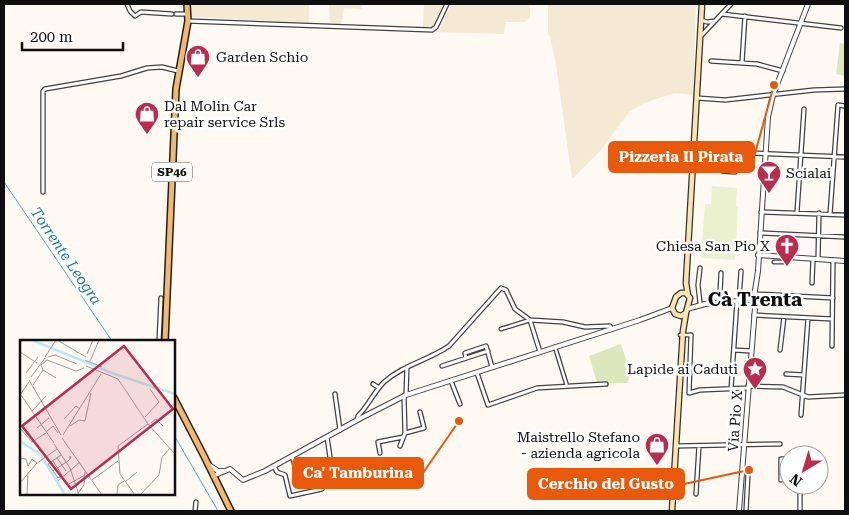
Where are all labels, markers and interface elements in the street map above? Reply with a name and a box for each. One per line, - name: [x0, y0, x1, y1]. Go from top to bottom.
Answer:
- scale bar: [22, 20, 124, 52]
- text: 200 m: [30, 28, 73, 46]
- shop icon: Garden Schio: [185, 44, 211, 78]
- place label: Garden Schio: [216, 49, 308, 65]
- place label: Dal Molin Car repair service Srls: [164, 98, 285, 130]
- shop icon: Dal Molin Car repair service Srls: [134, 101, 160, 135]
- callout: Pizzeria Il Pirata: [609, 142, 754, 172]
- text: Pizzeria Il Pirata: [619, 148, 744, 166]
- bar icon: Scialai: [756, 160, 782, 194]
- road number: SP46: [152, 162, 192, 182]
- place label: Scialai: [786, 165, 832, 181]
- water label: Torrente Leogra: [27, 204, 105, 308]
- church icon: Chiesa San Pio X: [774, 233, 800, 267]
- place label: Chiesa San Pio X: [656, 238, 770, 254]
- district label: Cà Trenta: [708, 288, 802, 311]
- inset map: [20, 340, 175, 495]
- place icon: Lapide ai Caduti: [742, 356, 768, 390]
- place label: Lapide ai Caduti: [627, 361, 739, 377]
- street label: Via Pio X: [725, 390, 745, 452]
- place label: Maistrello Stefano - azienda agricola: [517, 429, 640, 461]
- shop icon: Maistrello Stefano - azienda agricola: [644, 432, 670, 466]
- north arrow: [779, 445, 829, 495]
- callout: Ca' Tamburina: [293, 458, 423, 488]
- text: Ca' Tamburina: [303, 464, 413, 482]
- callout: Cerchio del Gusto: [528, 469, 684, 499]
- text: N: [787, 470, 805, 490]
- text: Cerchio del Gusto: [538, 475, 674, 493]

